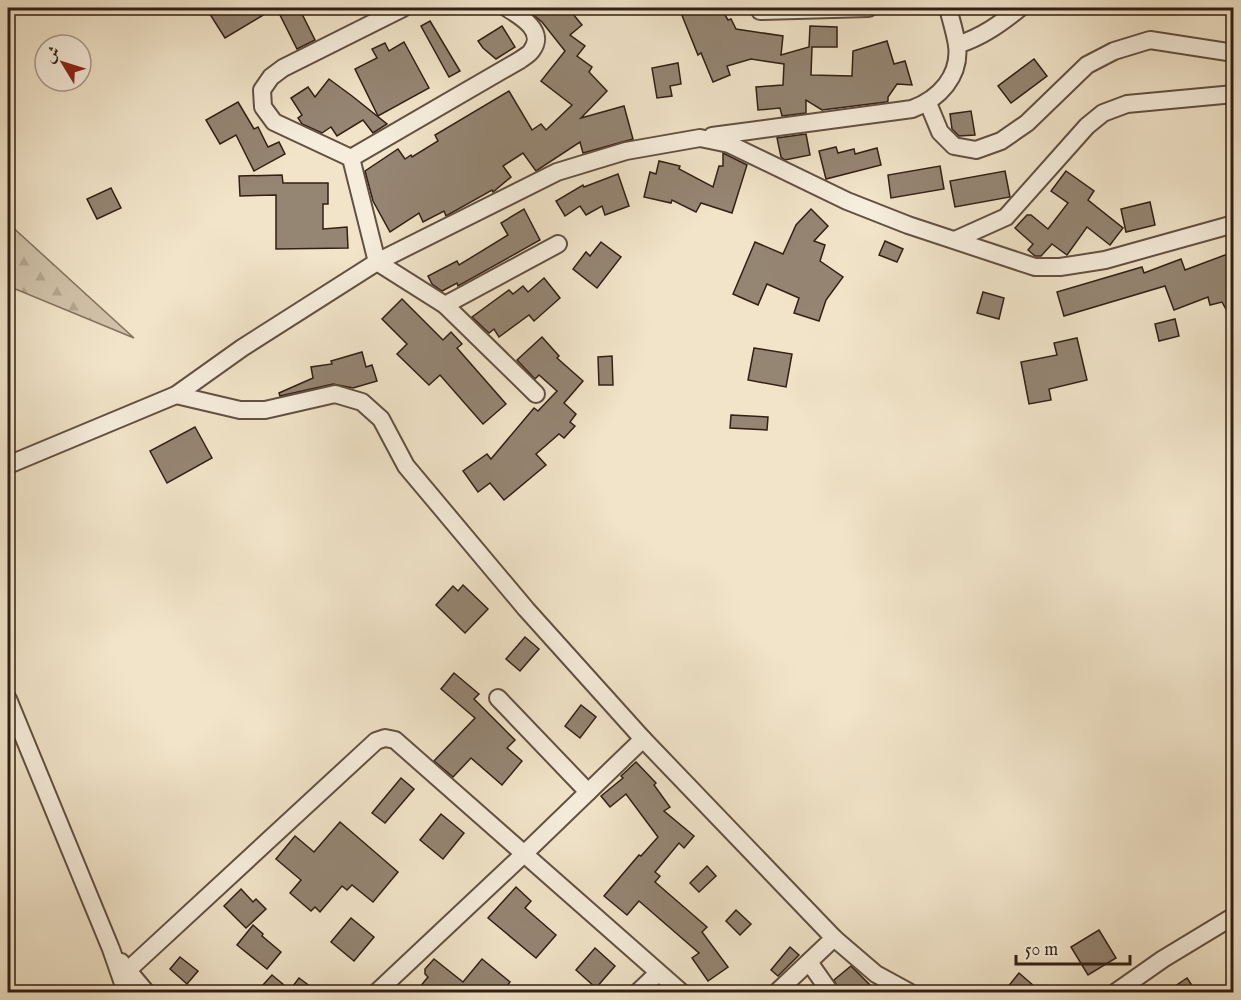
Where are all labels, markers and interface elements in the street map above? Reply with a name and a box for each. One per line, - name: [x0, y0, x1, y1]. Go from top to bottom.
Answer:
- north arrow: [33, 33, 93, 93]
- text: ش: [40, 43, 66, 67]
- scale bar: [1016, 928, 1130, 966]
- text: 50 m: [1025, 939, 1058, 962]

